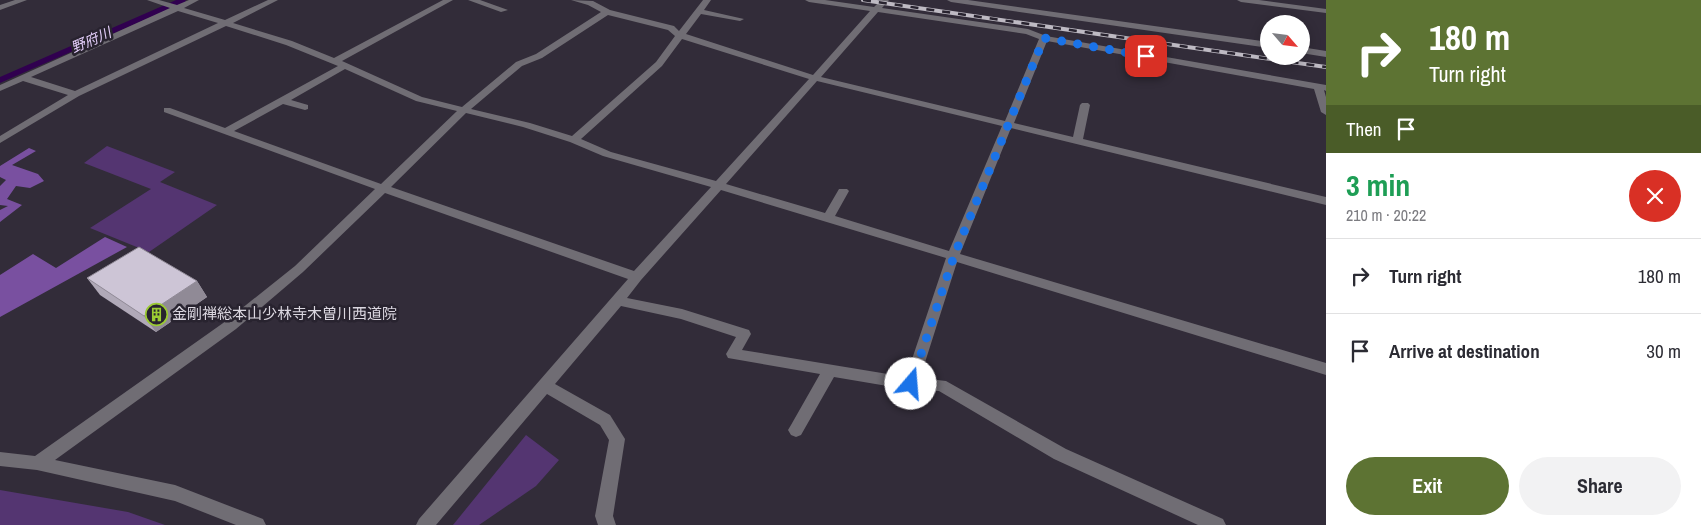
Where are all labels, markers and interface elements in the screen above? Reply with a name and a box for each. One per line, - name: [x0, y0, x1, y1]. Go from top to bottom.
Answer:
- text: 180 m: [1429, 14, 1510, 61]
- north arrow: [1260, 15, 1310, 65]
- map controls: [1260, 15, 1310, 65]
- icon: right: [1346, 20, 1411, 85]
- water label: 野府川: [68, 22, 116, 57]
- pin: [1125, 35, 1167, 77]
- icon: arrive: [1132, 42, 1160, 70]
- text: Turn right: [1429, 59, 1506, 89]
- icon: arrive: [1392, 115, 1420, 143]
- text: Then: [1346, 116, 1382, 142]
- text: 3 min: [1346, 165, 1410, 205]
- button: close: [1629, 170, 1681, 222]
- text: 210 m · 20:22: [1346, 204, 1426, 226]
- icon: right: [1346, 262, 1374, 290]
- text: Turn right: [1389, 263, 1461, 289]
- text: 180 m: [1638, 263, 1681, 289]
- building icon: 金剛禅総本山少林寺木曽川西道院: [144, 302, 168, 326]
- place label: 金剛禅総本山少林寺木曽川西道院: [172, 303, 397, 324]
- icon: arrive: [1346, 337, 1374, 365]
- text: Arrive at destination: [1389, 338, 1540, 364]
- text: 30 m: [1646, 338, 1681, 364]
- position arrow: [884, 357, 936, 409]
- button: Exit: [1346, 457, 1509, 515]
- button: Share: [1519, 457, 1681, 515]

